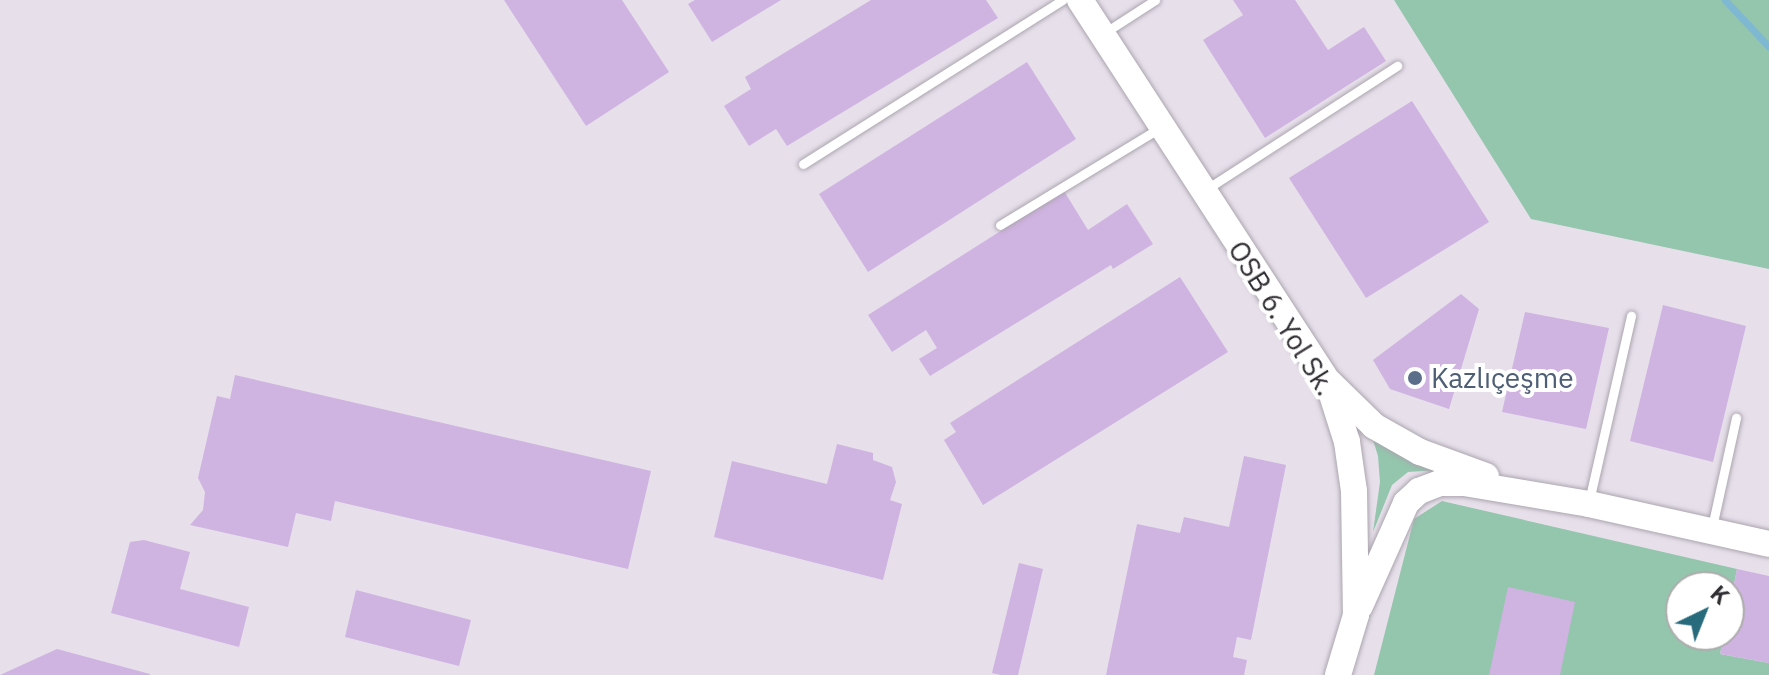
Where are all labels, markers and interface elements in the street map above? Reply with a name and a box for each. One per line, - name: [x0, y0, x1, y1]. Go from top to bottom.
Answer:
- street label: OSB 6. Yol Sk.: [1221, 235, 1343, 401]
- place label: Kazlıçeşme: [1431, 361, 1574, 395]
- marker: Kazlıçeşme: [1406, 369, 1424, 387]
- north arrow: [1665, 571, 1745, 651]
- text: K: [1705, 579, 1736, 610]

